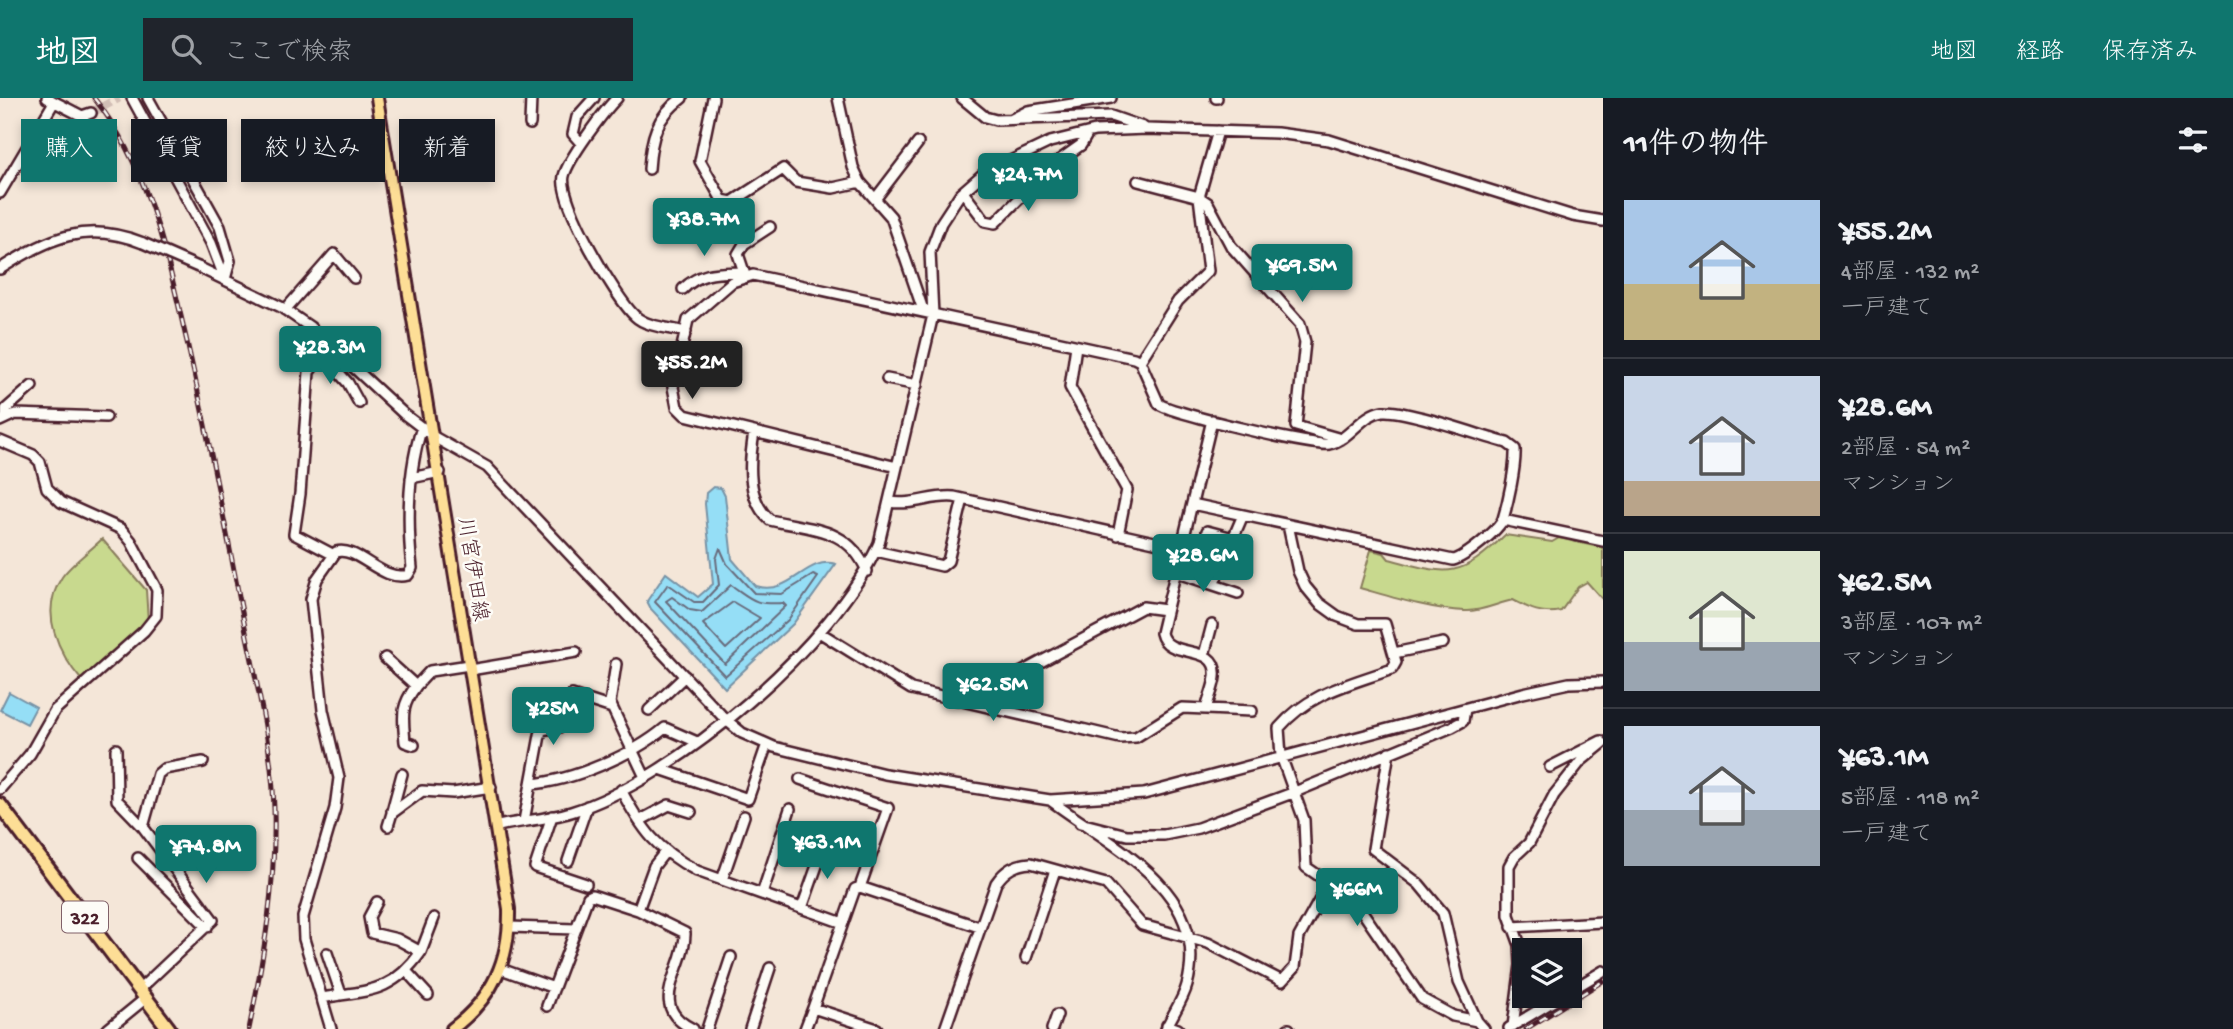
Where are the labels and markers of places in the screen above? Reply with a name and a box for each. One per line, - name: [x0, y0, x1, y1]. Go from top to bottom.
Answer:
- pin: ¥24.7M: [971, 153, 1085, 213]
- pin: ¥38.7M: [647, 198, 761, 258]
- pin: ¥69.5M: [1245, 244, 1359, 304]
- pin: ¥28.3M: [273, 327, 387, 386]
- pin: ¥55.2M: [635, 342, 749, 401]
- pin: ¥28.6M: [1146, 534, 1260, 594]
- pin: ¥62.5M: [936, 664, 1050, 723]
- pin: ¥25M: [512, 688, 594, 747]
- pin: ¥63.1M: [770, 822, 884, 881]
- pin: ¥74.8M: [149, 826, 263, 885]
- pin: ¥66M: [1316, 868, 1398, 928]

